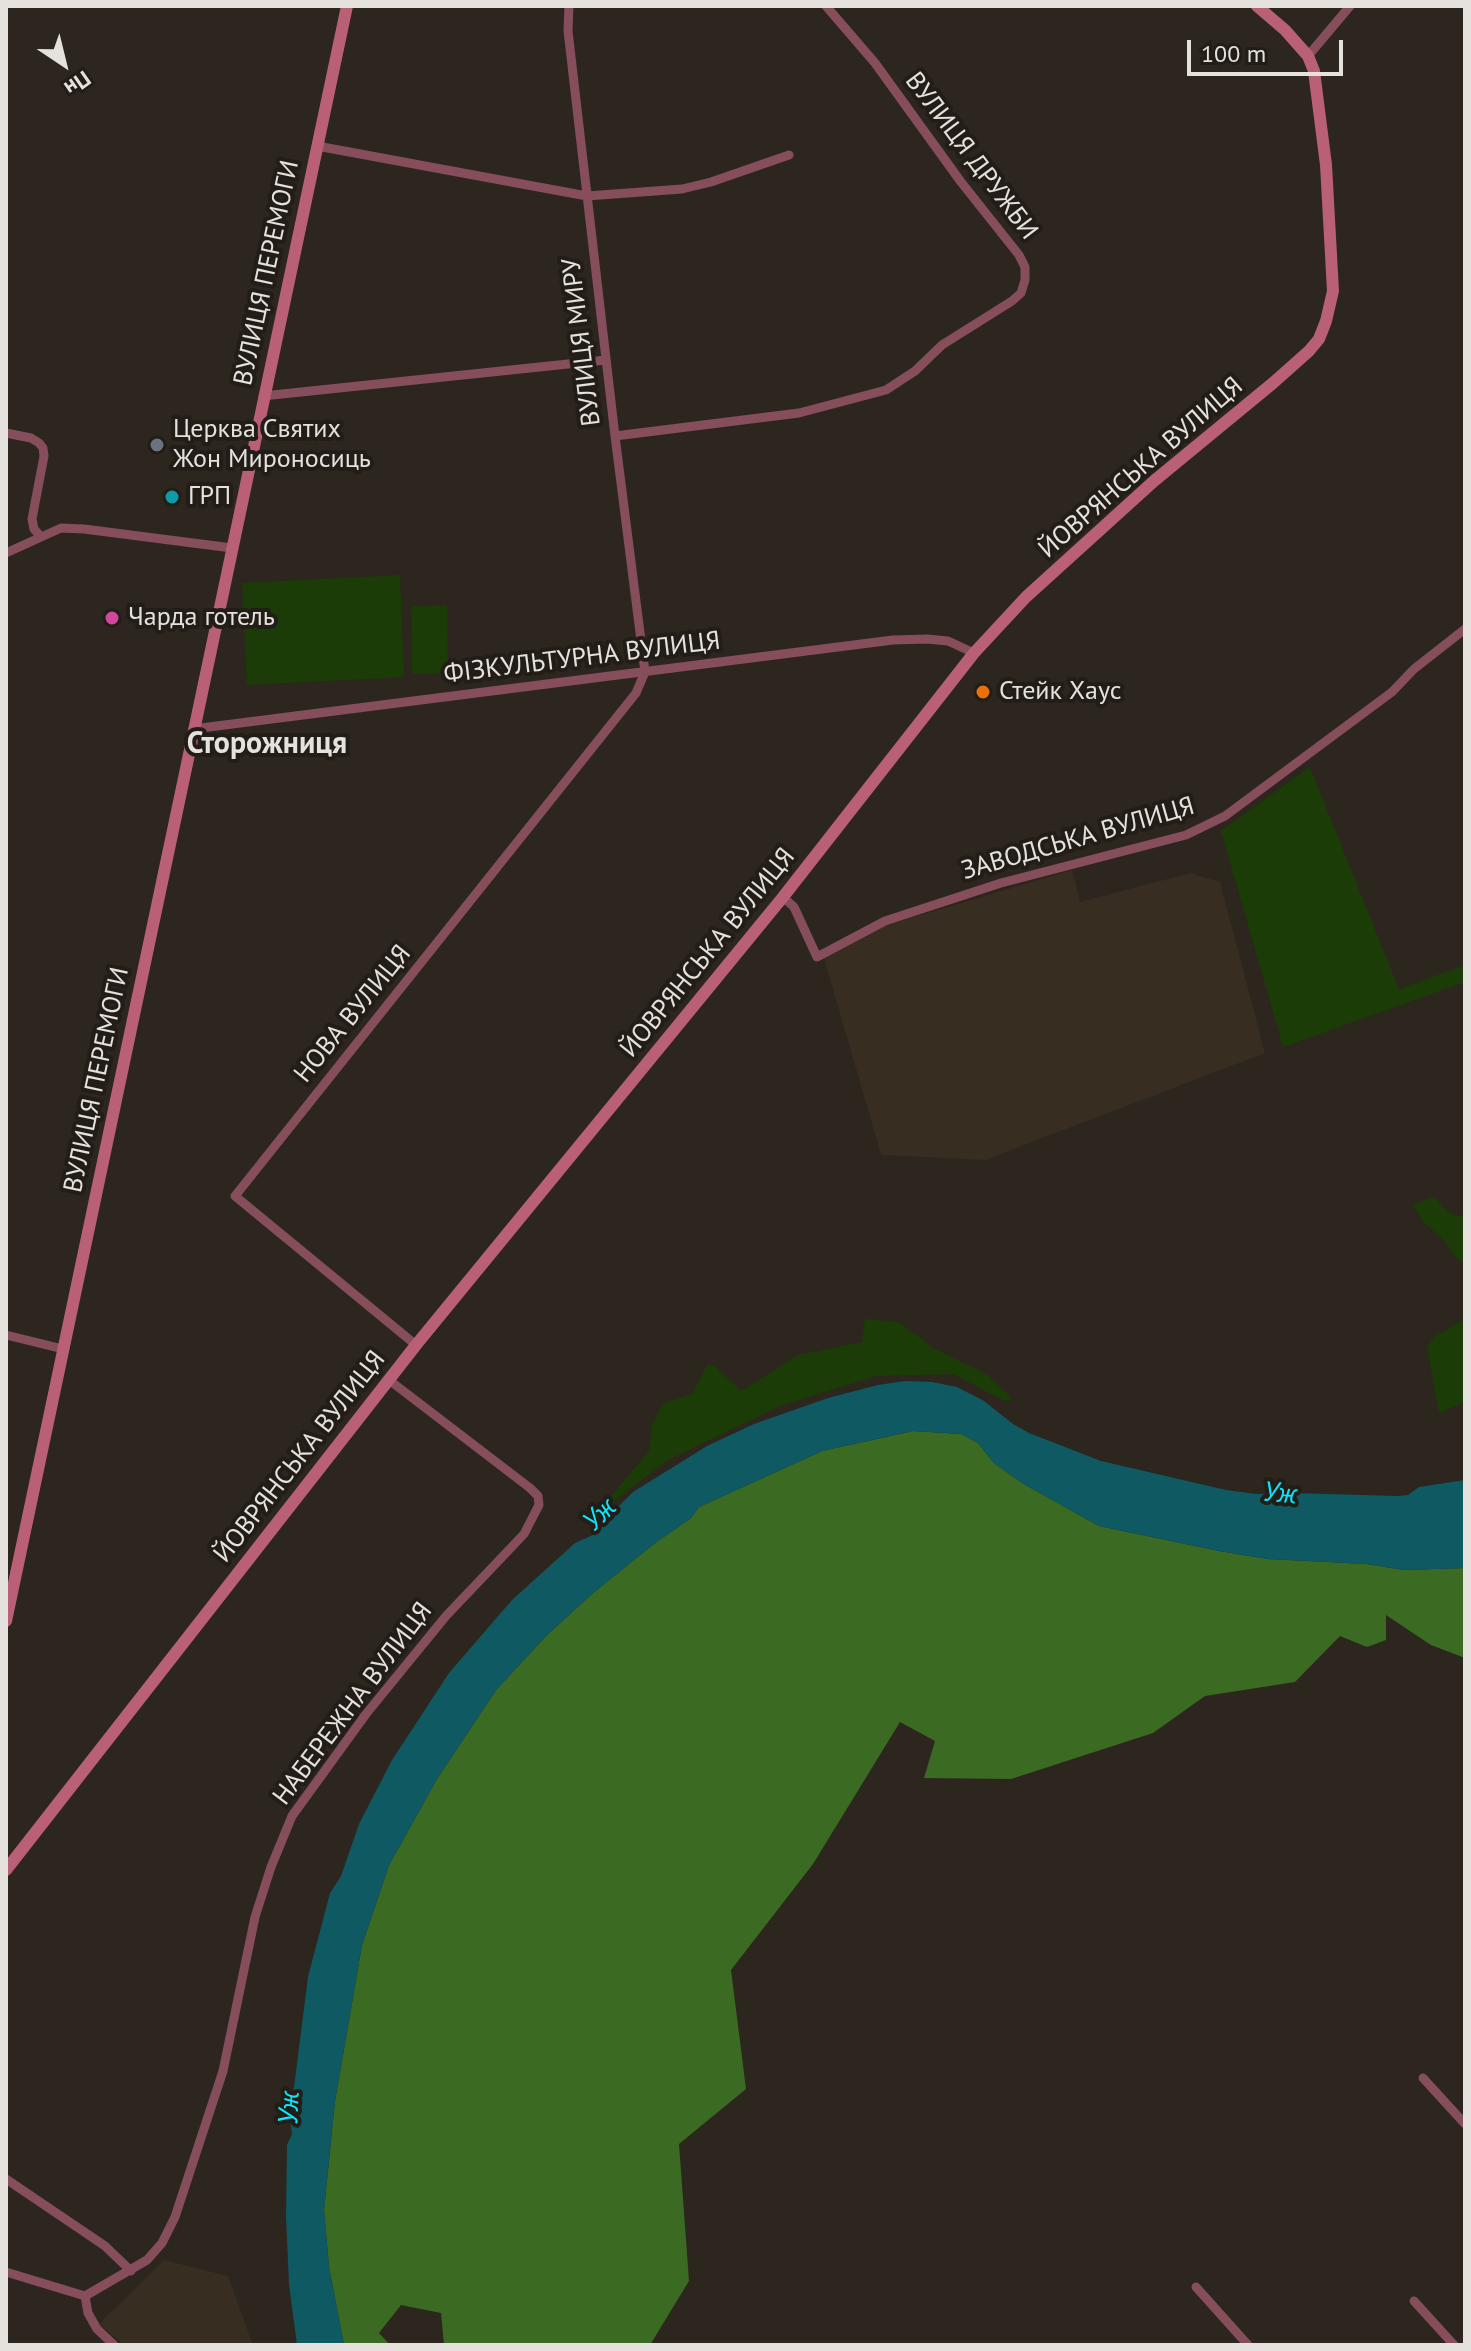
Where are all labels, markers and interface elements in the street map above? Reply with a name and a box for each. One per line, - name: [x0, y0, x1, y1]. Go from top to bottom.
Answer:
- north arrow: [24, 24, 104, 104]
- scale bar: [1191, 24, 1347, 74]
- text: 100 m: [1201, 38, 1266, 69]
- text: Пн: [59, 65, 96, 103]
- street label: ВУЛИЦЯ ДРУЖБИ: [898, 66, 1044, 246]
- street label: ВУЛИЦЯ ПЕРЕМОГИ: [228, 158, 306, 388]
- street label: ВУЛИЦЯ МИРУ: [556, 256, 608, 428]
- street label: ЙОВРЯНСЬКА ВУЛИЦЯ: [1033, 371, 1249, 565]
- place label: Церква Святих Жон Мироносиць: [173, 414, 371, 476]
- marker: Церква Святих Жон Мироносиць: [148, 436, 166, 454]
- place label: ГРП: [188, 481, 231, 513]
- marker: ГРП: [163, 488, 181, 506]
- place label: Чарда готель: [128, 602, 275, 634]
- marker: Чарда готель: [103, 609, 121, 627]
- street label: ФІЗКУЛЬТУРНА ВУЛИЦЯ: [442, 626, 722, 690]
- place label: Стейк Хаус: [999, 676, 1122, 708]
- marker: Стейк Хаус: [974, 683, 992, 701]
- district label: Сторожниця: [187, 726, 347, 762]
- street label: ЗАВОДСЬКА ВУЛИЦЯ: [958, 791, 1198, 887]
- street label: ЙОВРЯНСЬКА ВУЛИЦЯ: [614, 842, 802, 1064]
- street label: НОВА ВУЛИЦЯ: [288, 939, 418, 1089]
- street label: ВУЛИЦЯ ПЕРЕМОГИ: [58, 965, 136, 1195]
- street label: ЙОВРЯНСЬКА ВУЛИЦЯ: [208, 1345, 392, 1569]
- water label: Уж: [1262, 1476, 1298, 1512]
- water label: Уж: [576, 1491, 624, 1539]
- street label: НАБЕРЕЖНА ВУЛИЦЯ: [267, 1597, 439, 1811]
- water label: Уж: [272, 2090, 308, 2126]

